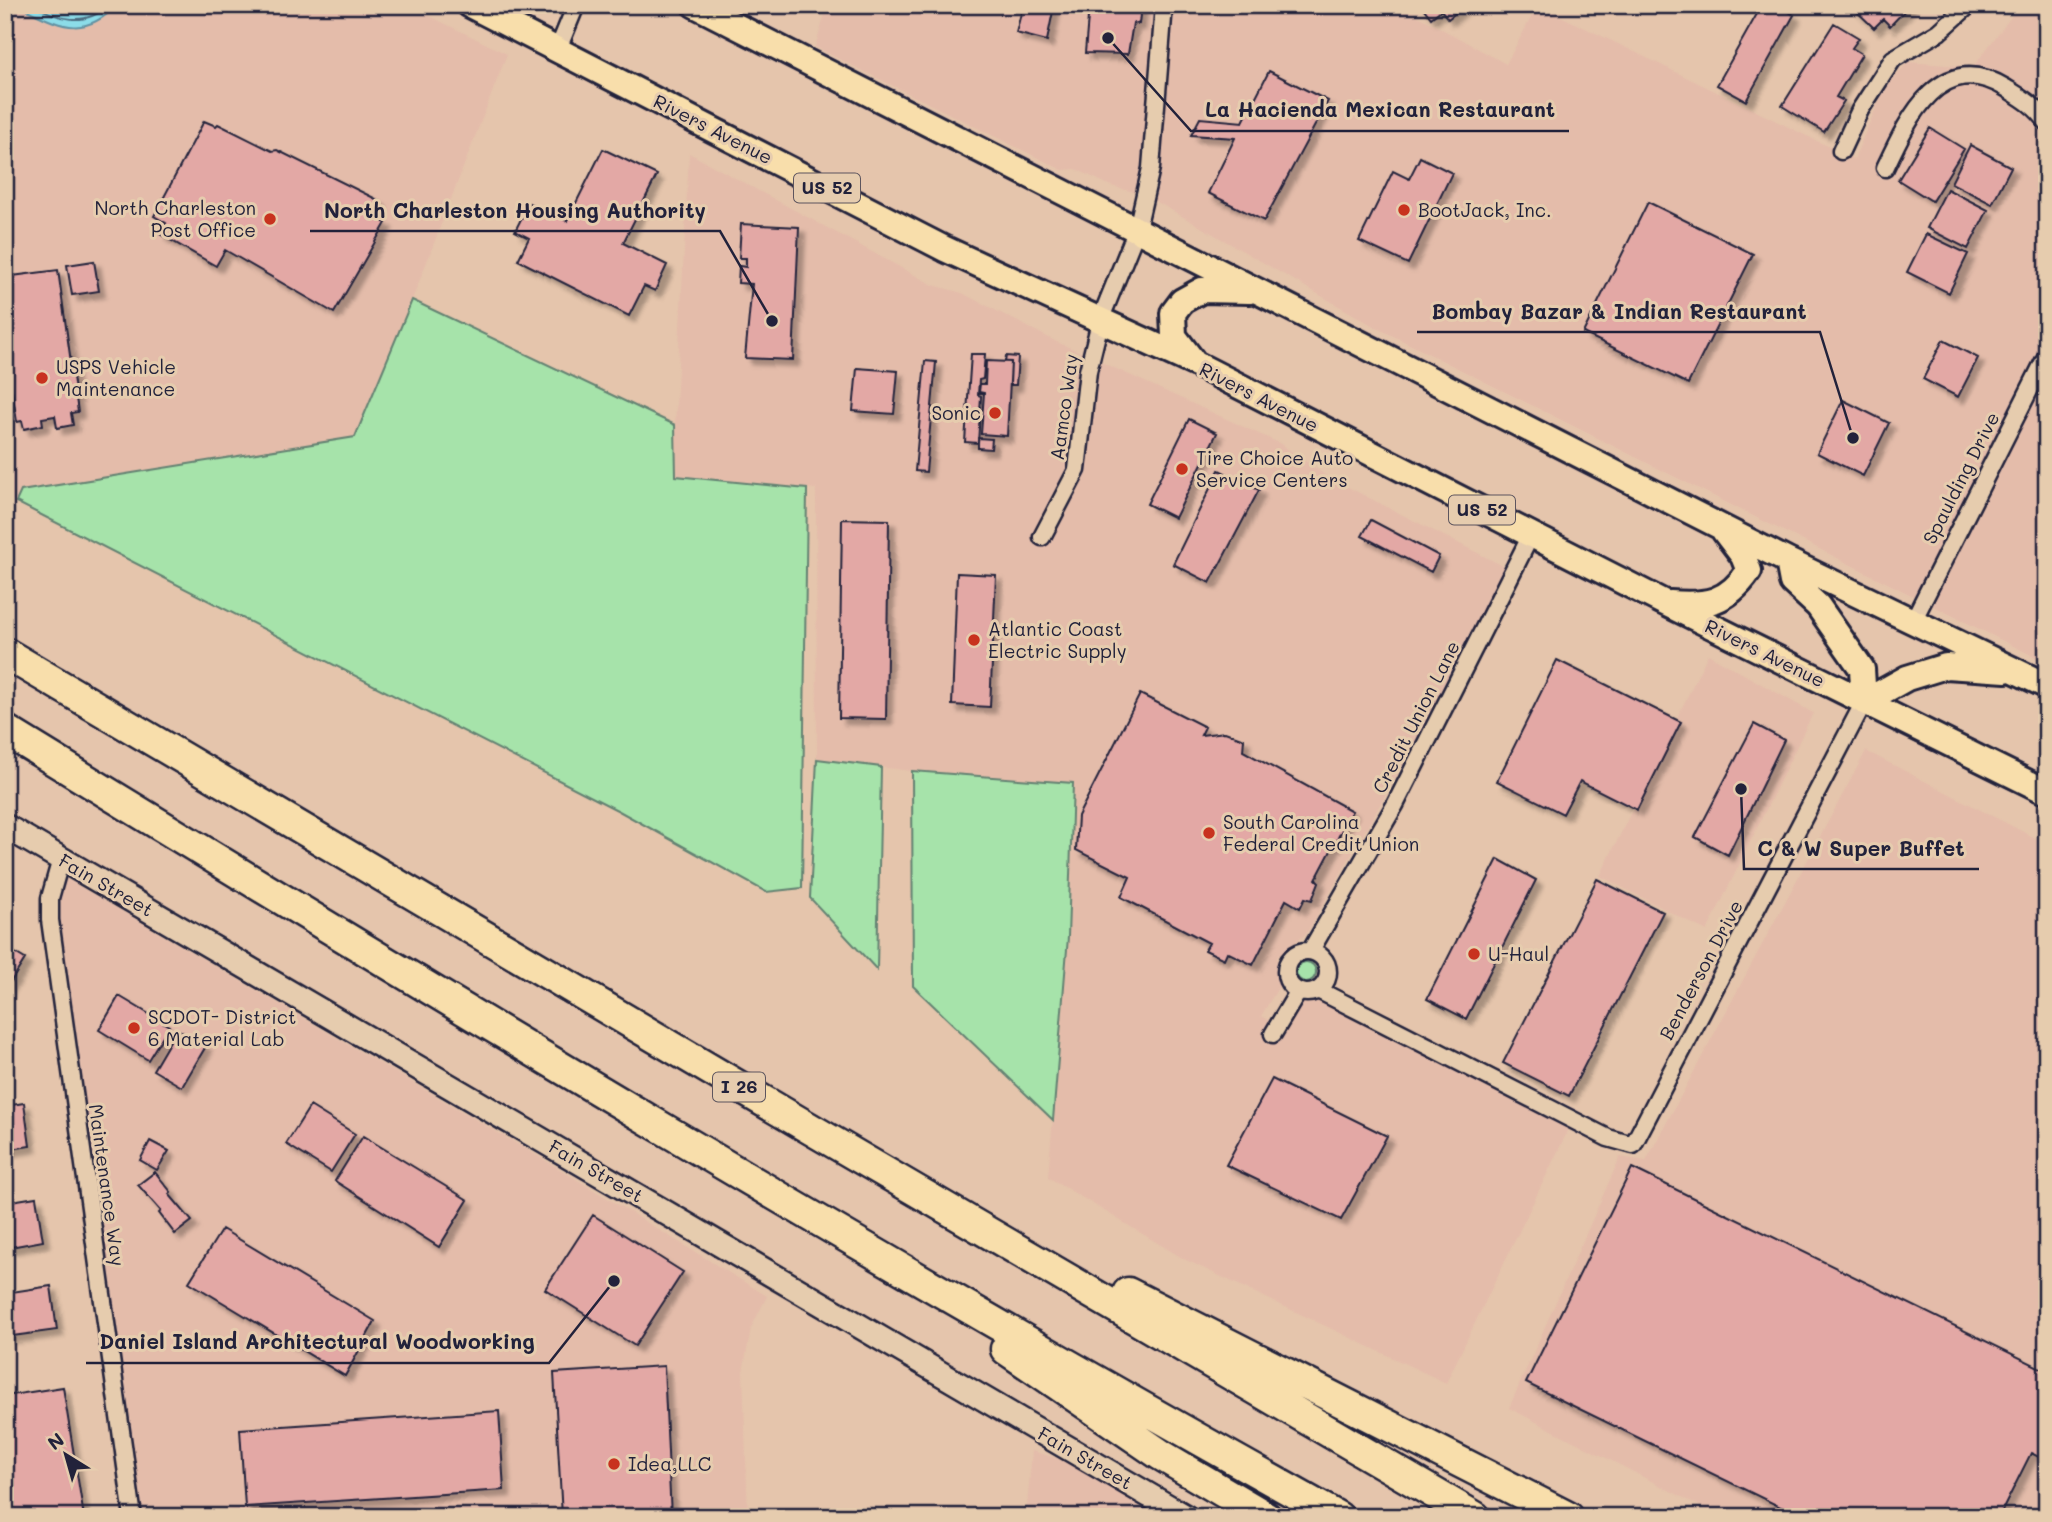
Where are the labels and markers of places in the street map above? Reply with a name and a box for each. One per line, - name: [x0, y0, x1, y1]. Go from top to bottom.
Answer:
- callout: La Hacienda Mexican Restaurant: [1191, 89, 1569, 131]
- callout: North Charleston Housing Authority: [310, 189, 720, 231]
- place label: North Charleston Post Office: [94, 195, 256, 242]
- place label: BootJack, Inc.: [1418, 197, 1552, 222]
- marker: BootJack, Inc.: [1396, 202, 1412, 218]
- marker: North Charleston Post Office: [262, 211, 278, 227]
- callout: Bombay Bazar & Indian Restaurant: [1417, 290, 1820, 332]
- place label: USPS Vehicle Maintenance: [56, 354, 176, 401]
- marker: USPS Vehicle Maintenance: [34, 370, 50, 386]
- place label: Sonic: [932, 400, 981, 425]
- marker: Sonic: [987, 405, 1003, 421]
- place label: Tire Choice Auto Service Centers: [1196, 445, 1353, 492]
- marker: Tire Choice Auto Service Centers: [1174, 461, 1190, 477]
- place label: Atlantic Coast Electric Supply: [988, 616, 1127, 663]
- marker: Atlantic Coast Electric Supply: [966, 632, 982, 648]
- place label: South Carolina Federal Credit Union: [1223, 809, 1419, 856]
- marker: South Carolina Federal Credit Union: [1201, 825, 1217, 841]
- callout: C & W Super Buffet: [1744, 827, 1979, 869]
- place label: U-Haul: [1488, 941, 1549, 966]
- marker: U-Haul: [1466, 946, 1482, 962]
- place label: SCDOT- District 6 Material Lab: [148, 1004, 296, 1051]
- marker: SCDOT- District 6 Material Lab: [126, 1020, 142, 1036]
- callout: Daniel Island Architectural Woodworking: [86, 1321, 549, 1363]
- place label: Idea,LLC: [628, 1451, 711, 1476]
- marker: Idea,LLC: [606, 1456, 622, 1472]

